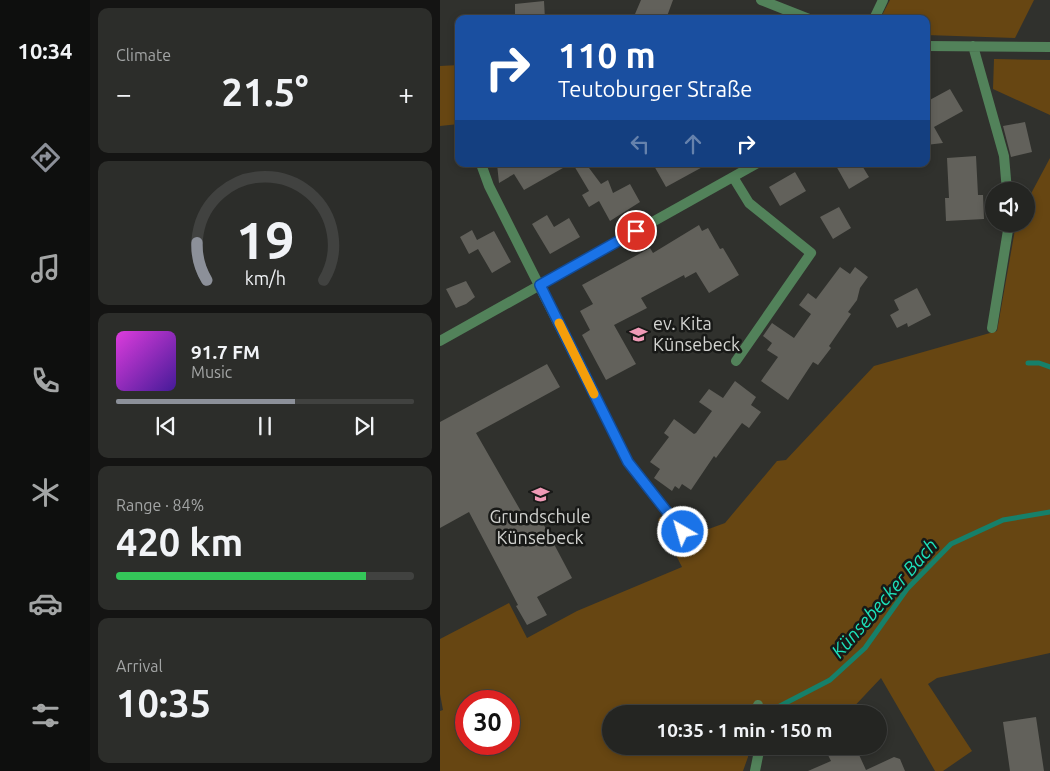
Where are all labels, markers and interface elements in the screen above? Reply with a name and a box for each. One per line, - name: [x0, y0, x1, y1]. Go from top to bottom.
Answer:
- icon: right: [475, 35, 540, 100]
- text: 110 m: [558, 35, 656, 75]
- text: 10:34: [17, 38, 73, 63]
- text: Climate: [116, 46, 171, 64]
- text: 21.5°: [221, 71, 309, 113]
- text: Teutoburger Straße: [558, 76, 752, 101]
- text: −: [116, 78, 132, 109]
- text: +: [398, 78, 414, 109]
- icon: left: [626, 130, 654, 158]
- icon: ahead: [679, 130, 707, 158]
- icon: right: [732, 130, 760, 158]
- icon: directions: [28, 140, 63, 175]
- map controls: [985, 182, 1035, 232]
- button: sound: [985, 182, 1035, 232]
- pin: [615, 210, 657, 252]
- text: 19: [236, 211, 294, 269]
- icon: arrive: [622, 217, 650, 245]
- icon: music: [28, 251, 63, 286]
- text: km/h: [244, 268, 286, 288]
- place label: ev. Kita Künsebeck: [653, 313, 740, 354]
- school or university icon: ev. Kita Künsebeck: [629, 324, 649, 344]
- text: 91.7 FM: [191, 341, 260, 363]
- icon: phone: [28, 363, 63, 398]
- text: Music: [191, 363, 232, 381]
- icon: previous: [152, 412, 180, 440]
- icon: pause: [251, 412, 279, 440]
- icon: next: [350, 412, 378, 440]
- icon: climate: [28, 475, 63, 510]
- school or university icon: Grundschule Künsebeck: [530, 484, 550, 504]
- text: Range · 84%: [116, 496, 204, 514]
- position arrow: [656, 505, 708, 557]
- place label: Grundschule Künsebeck: [489, 506, 591, 547]
- text: 420 km: [116, 521, 243, 563]
- water label: Künsebecker Bach: [826, 534, 942, 662]
- icon: car: [28, 586, 63, 621]
- text: Arrival: [116, 657, 163, 675]
- text: 10:35: [116, 682, 211, 724]
- speed limit sign: 30: [455, 690, 520, 755]
- icon: filters: [28, 698, 63, 733]
- text: 10:35 · 1 min · 150 m: [657, 719, 832, 741]

